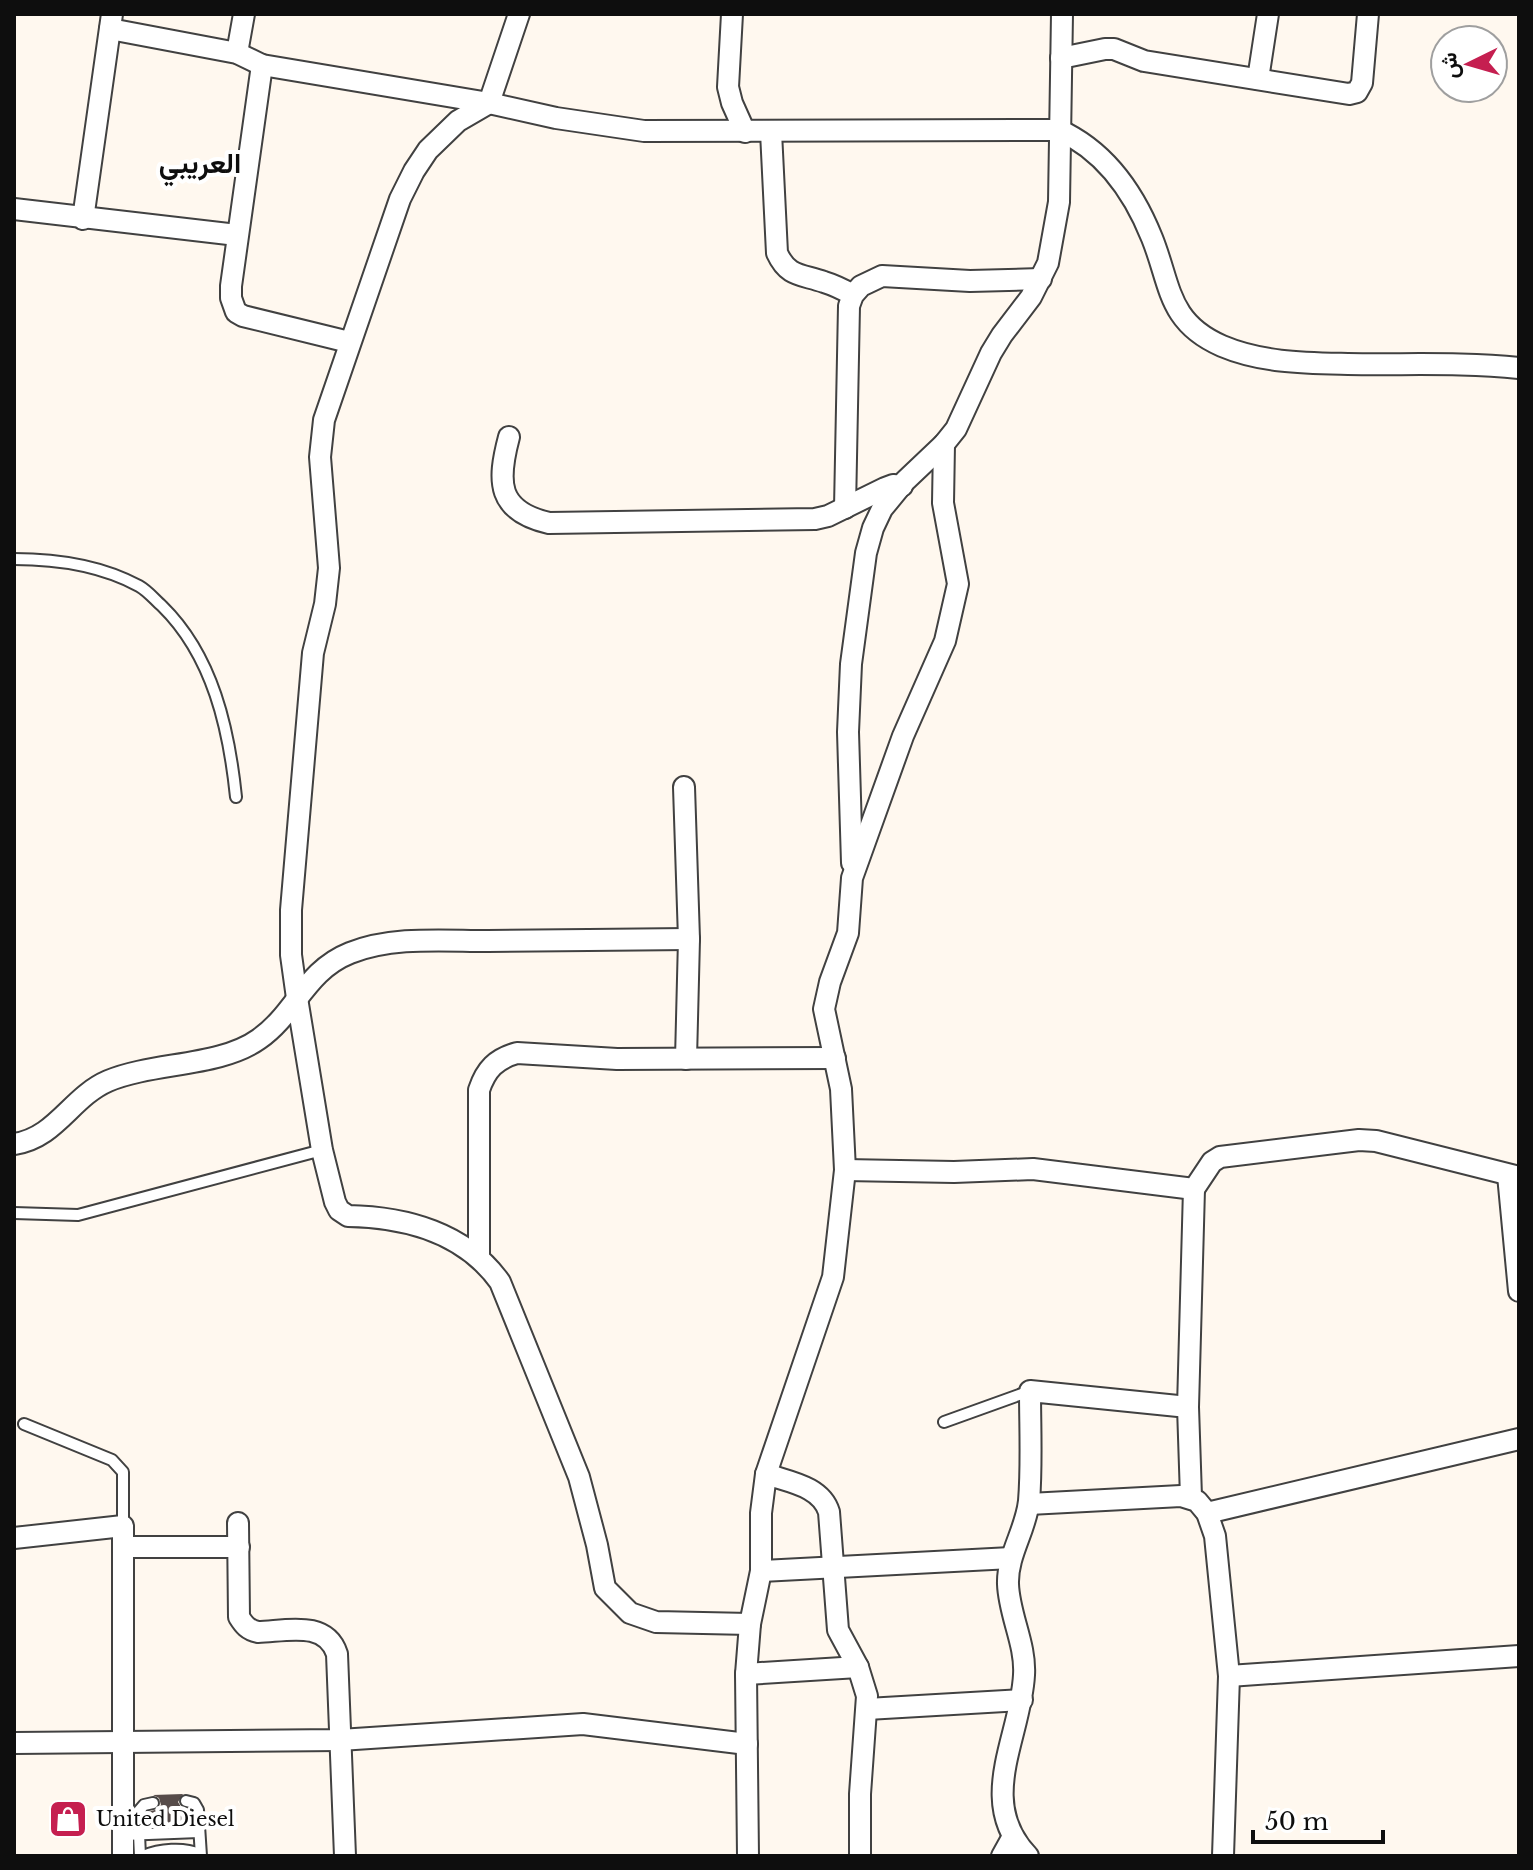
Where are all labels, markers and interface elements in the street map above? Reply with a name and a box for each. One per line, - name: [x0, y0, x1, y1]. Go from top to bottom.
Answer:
- north arrow: [1429, 24, 1509, 104]
- text: ش: [1435, 51, 1464, 80]
- district label: العريبي: [159, 146, 241, 187]
- scale bar: [1253, 1794, 1383, 1844]
- shop icon: United Diesel: [47, 1798, 89, 1840]
- place label: United Diesel: [96, 1807, 234, 1831]
- text: 50 m: [1265, 1807, 1329, 1836]

